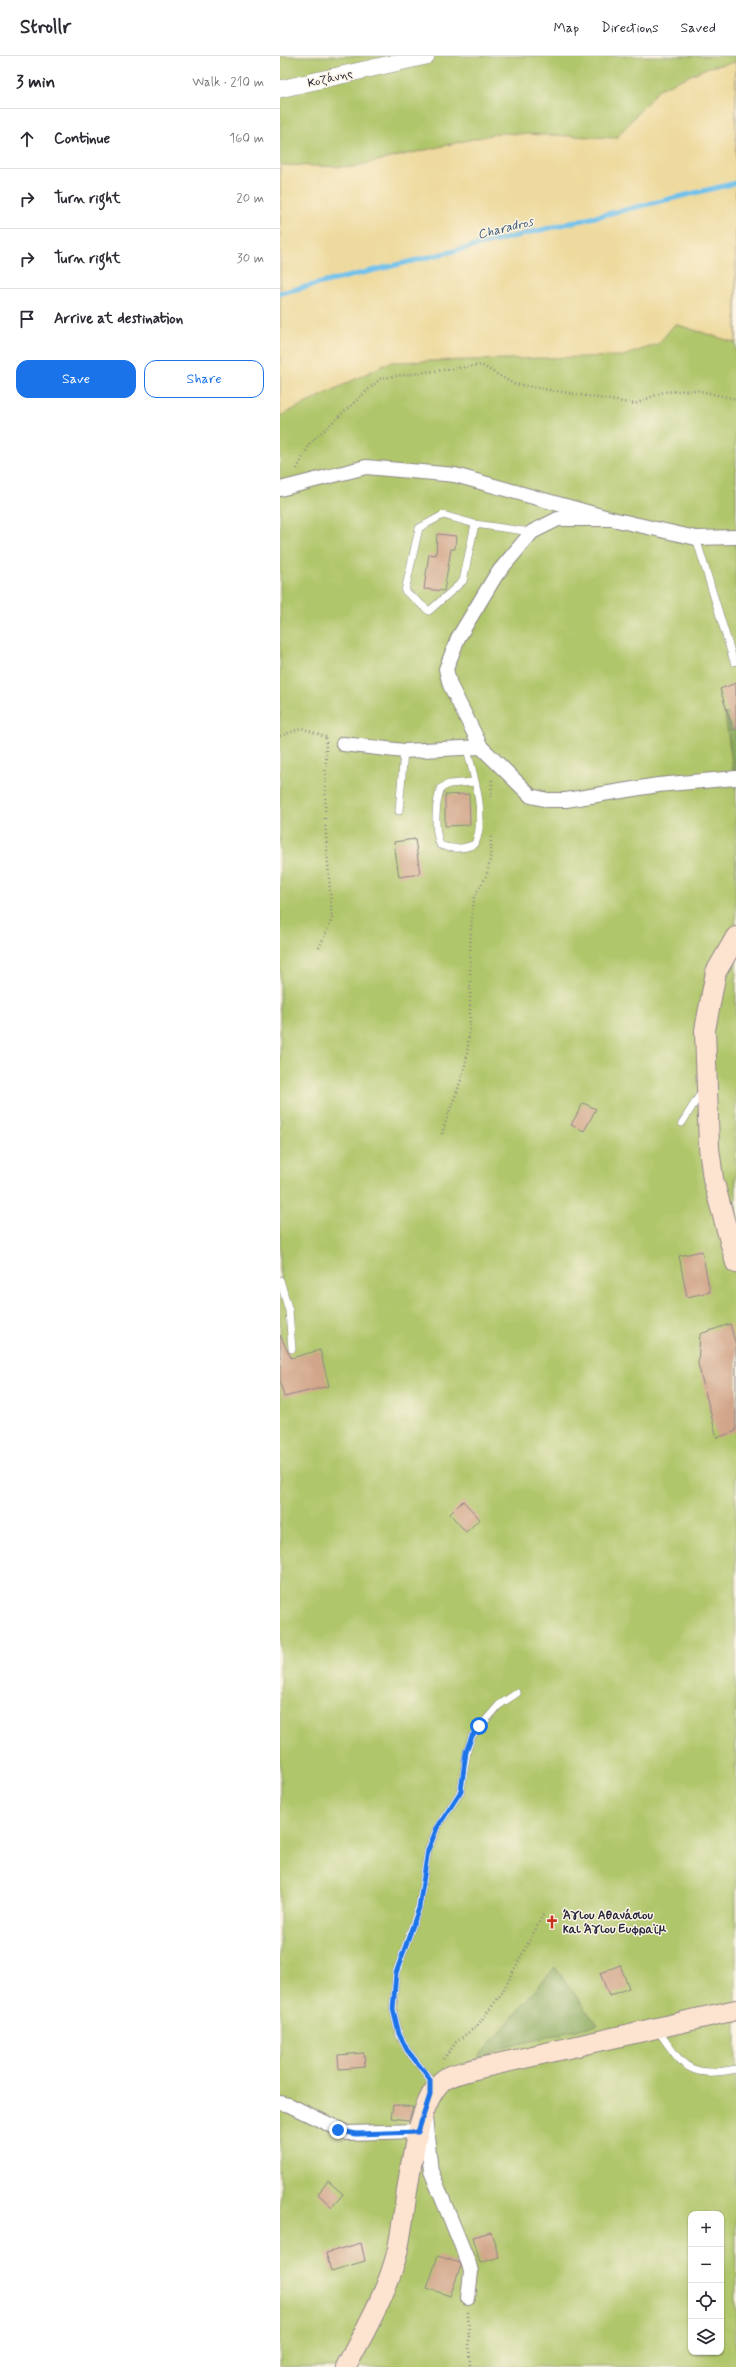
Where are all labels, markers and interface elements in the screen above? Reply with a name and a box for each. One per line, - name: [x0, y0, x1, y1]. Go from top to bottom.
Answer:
- text: Strollr: [20, 15, 71, 40]
- text: Map: [553, 19, 579, 37]
- text: Directions: [601, 19, 659, 37]
- text: Saved: [681, 19, 716, 37]
- street label: Κοζάνης: [306, 66, 354, 92]
- text: 3 min: [16, 71, 55, 93]
- text: Walk · 210 m: [192, 74, 264, 91]
- icon: ahead: [16, 128, 38, 150]
- text: Continue: [54, 129, 110, 149]
- text: 160 m: [229, 130, 264, 147]
- icon: right: [16, 188, 38, 210]
- text: Turn right: [54, 189, 121, 209]
- text: 20 m: [236, 190, 264, 207]
- water label: Charadros: [476, 213, 536, 244]
- icon: right: [16, 248, 38, 270]
- text: Turn right: [54, 249, 121, 269]
- text: 30 m: [237, 250, 264, 267]
- icon: arrive: [16, 308, 38, 330]
- text: Arrive at destination: [54, 309, 183, 329]
- button: Save: [16, 360, 136, 398]
- button: Share: [144, 360, 264, 398]
- route start: [470, 1717, 488, 1735]
- place label: Άγιου Αθανάσιου και Άγιου Ευφραϊμ: [563, 1908, 667, 1938]
- church icon: Άγιου Αθανάσιου και Άγιου Ευφραϊμ: [544, 1914, 560, 1930]
- route end: [329, 2121, 347, 2139]
- map controls: [688, 2211, 724, 2355]
- button: +: [688, 2211, 724, 2247]
- button: −: [688, 2247, 724, 2283]
- button: locate: [688, 2283, 724, 2319]
- button: layers: [688, 2319, 724, 2355]

